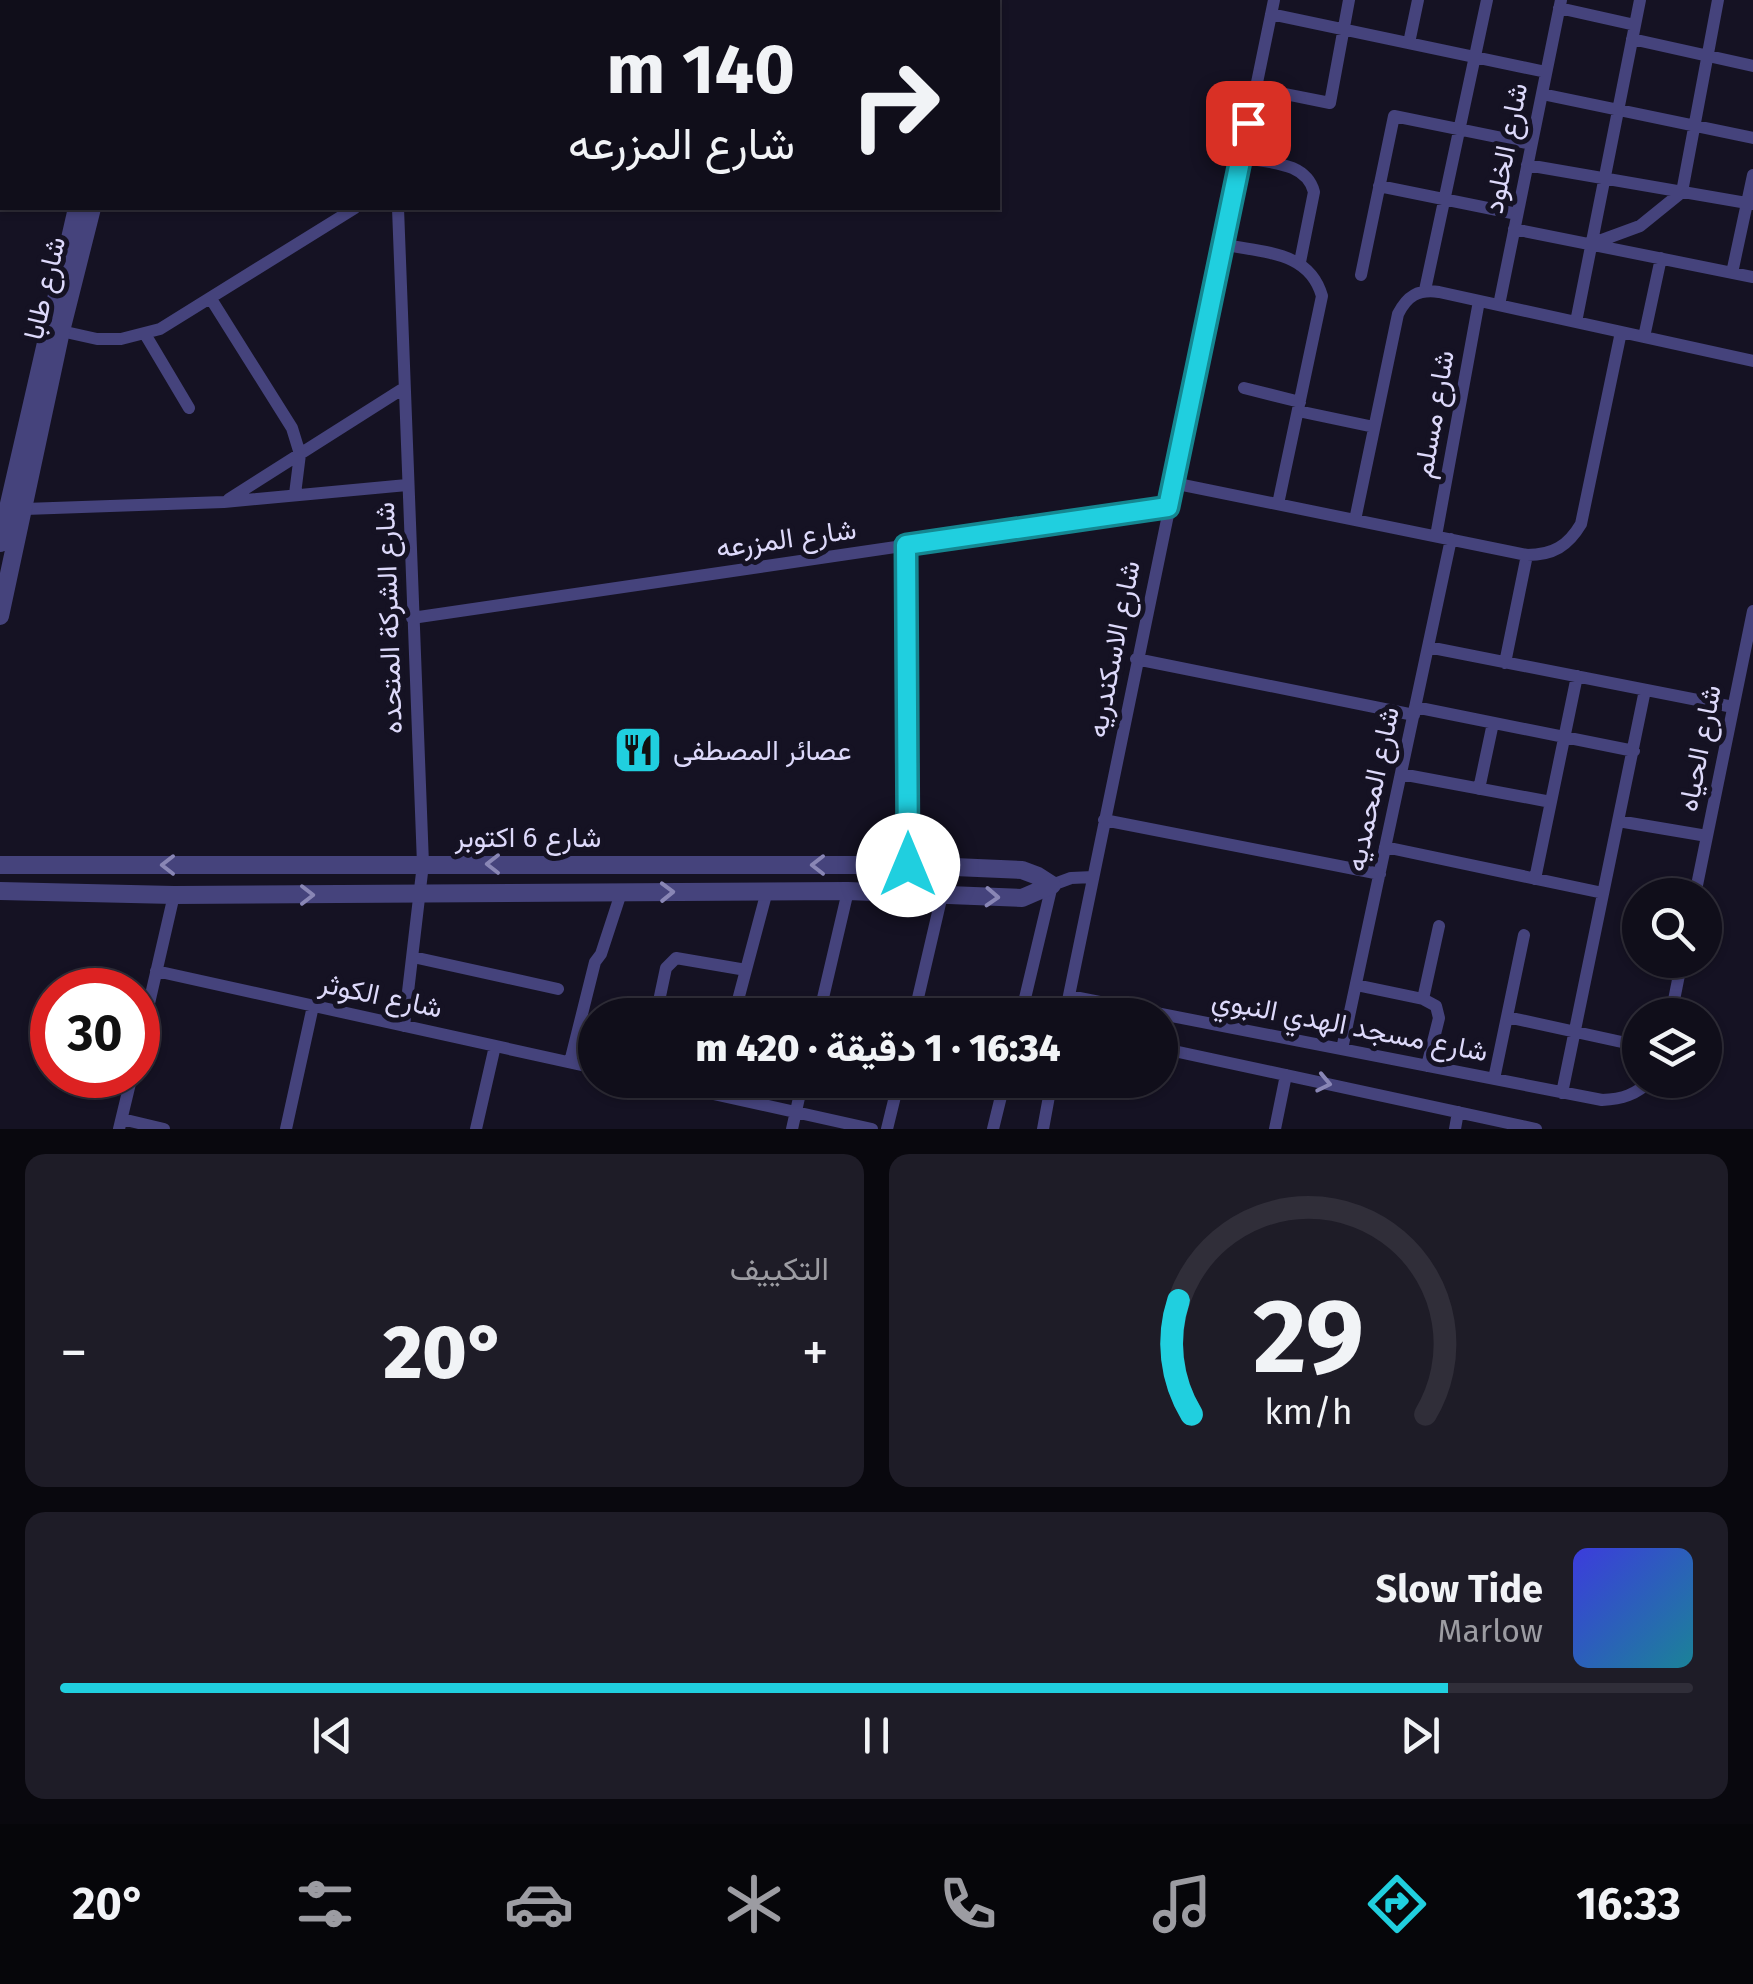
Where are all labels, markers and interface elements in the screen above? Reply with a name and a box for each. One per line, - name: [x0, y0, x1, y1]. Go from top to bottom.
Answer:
- text: 140 m: [606, 28, 795, 112]
- icon: right: [830, 40, 960, 170]
- street label: شارع الخلود: [1477, 80, 1536, 216]
- pin: [1206, 81, 1291, 166]
- icon: arrive: [1221, 96, 1276, 151]
- text: شارع المزرعه: [568, 117, 795, 171]
- street label: شارع طابا: [17, 233, 74, 343]
- street label: شارع مسلم: [1406, 348, 1463, 481]
- street label: شارع الشركة المتحده: [368, 501, 411, 735]
- street label: شارع المزرعه: [714, 512, 859, 567]
- street label: شارع الاسكندريه: [1080, 558, 1149, 741]
- street label: شارع الحياه: [1671, 682, 1730, 814]
- street label: شارع المحمديه: [1339, 704, 1408, 875]
- restaurant icon: عصائر المصطفى: [612, 724, 664, 776]
- place label: عصائر المصطفى: [673, 734, 852, 768]
- position arrow: [856, 813, 960, 917]
- street label: شارع 6 اكتوبر: [454, 821, 601, 856]
- one-way arrow: [485, 853, 500, 875]
- one-way arrow: [160, 854, 176, 876]
- one-way arrow: [810, 854, 826, 876]
- map controls: [1622, 878, 1722, 1098]
- button: search: [1622, 878, 1722, 978]
- one-way arrow: [660, 882, 676, 903]
- one-way arrow: [300, 884, 316, 906]
- one-way arrow: [985, 886, 1001, 907]
- street label: شارع الكوثر: [315, 966, 445, 1027]
- speed limit sign: 30: [30, 968, 160, 1098]
- street label: شارع مسجد الهدي النبوي: [1208, 983, 1491, 1074]
- button: layers: [1622, 998, 1722, 1098]
- text: 16:34 · 1 دقيقة · 420 m: [695, 1025, 1061, 1071]
- one-way arrow: [1315, 1072, 1332, 1093]
- text: التكييف: [730, 1250, 829, 1288]
- text: 29: [1253, 1275, 1364, 1400]
- text: 20°: [383, 1308, 506, 1398]
- text: −: [60, 1320, 88, 1386]
- text: +: [802, 1320, 829, 1386]
- text: km/h: [1264, 1391, 1353, 1433]
- text: Slow Tide: [1375, 1566, 1543, 1612]
- text: Marlow: [1437, 1612, 1543, 1650]
- icon: previous: [305, 1708, 360, 1763]
- icon: pause: [849, 1708, 904, 1763]
- icon: next: [1393, 1708, 1448, 1763]
- icon: filters: [290, 1869, 360, 1939]
- icon: car: [504, 1869, 574, 1939]
- icon: climate: [719, 1869, 789, 1939]
- icon: phone: [933, 1869, 1003, 1939]
- icon: music: [1147, 1869, 1217, 1939]
- icon: directions: [1362, 1869, 1432, 1939]
- text: 20°: [72, 1877, 145, 1931]
- text: 16:33: [1576, 1877, 1681, 1931]

